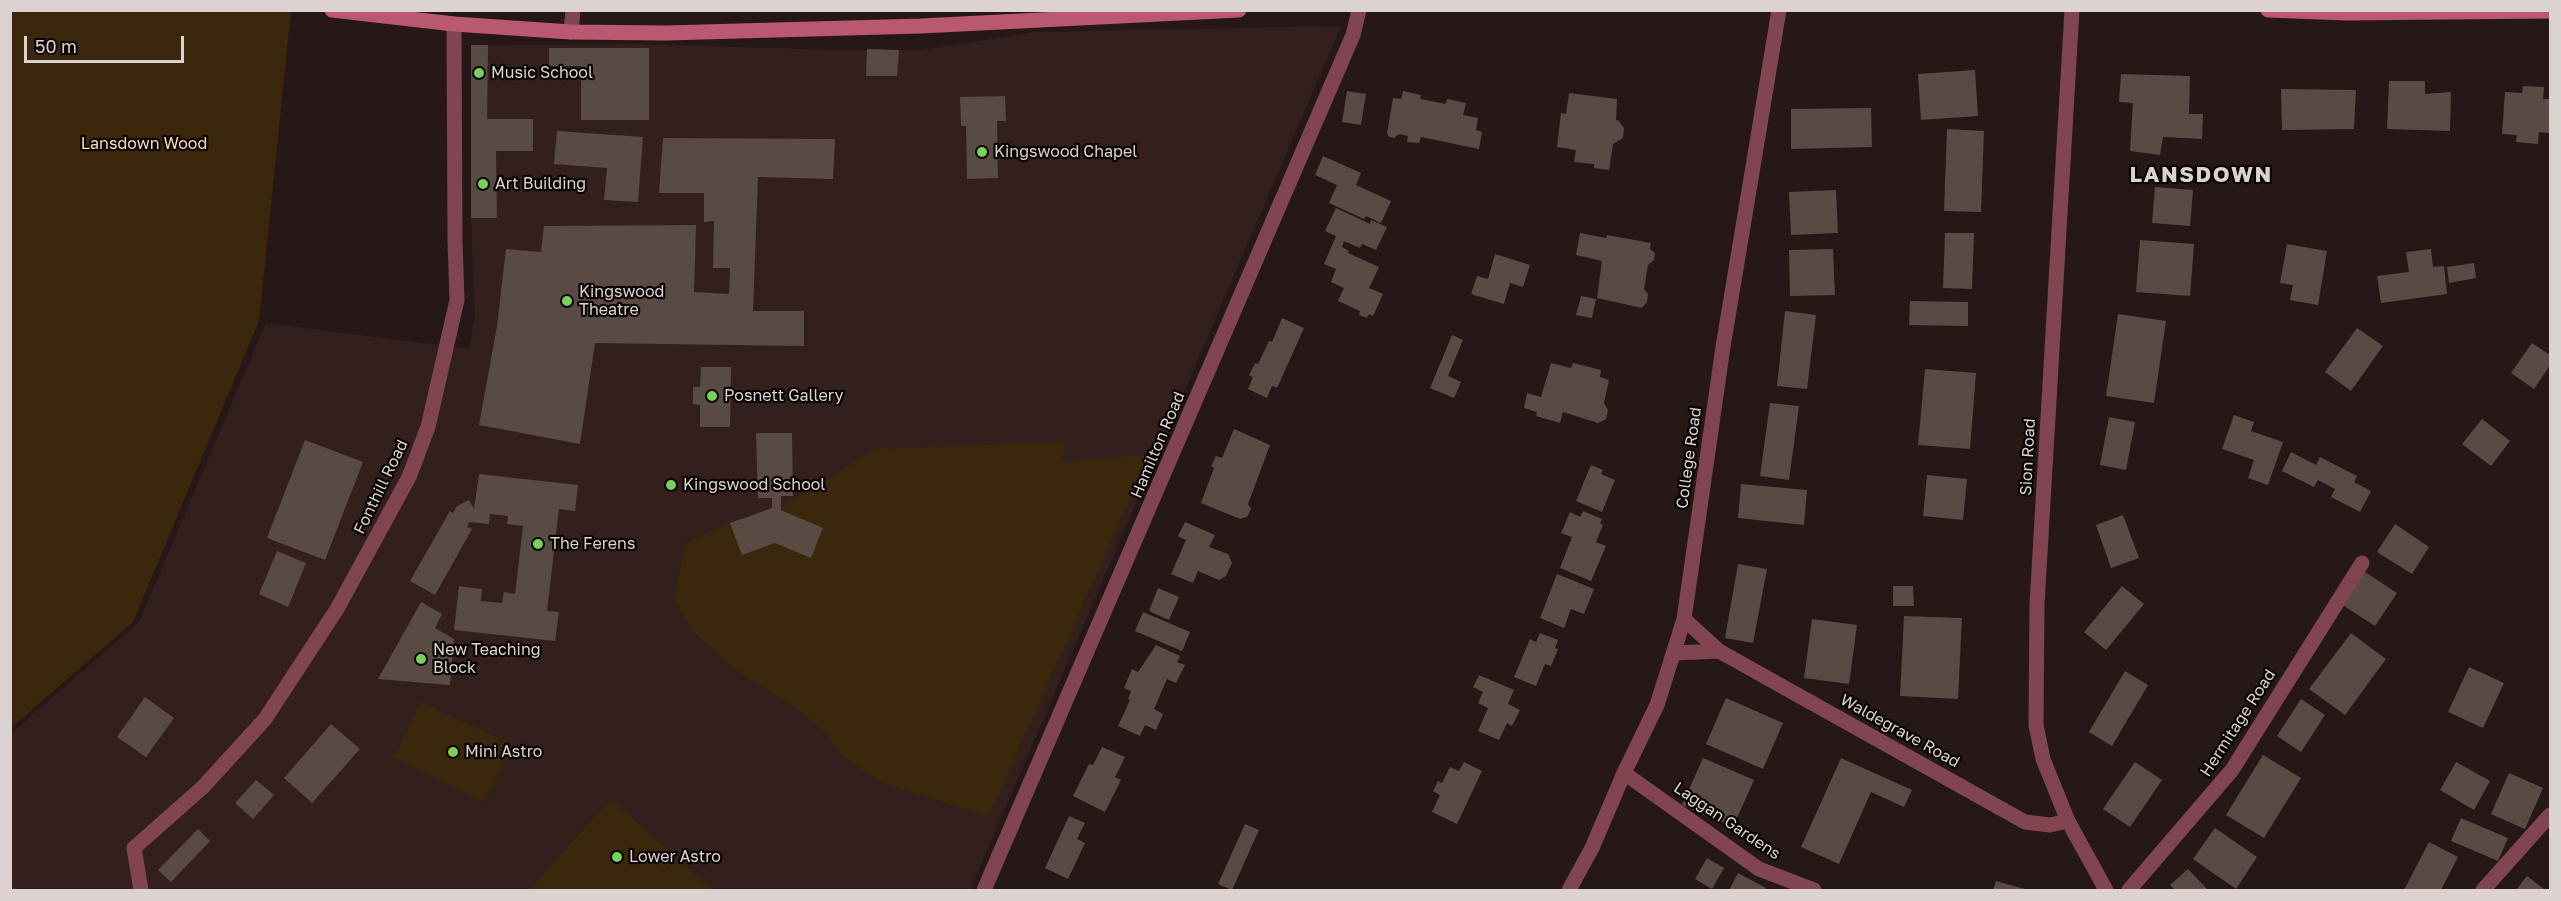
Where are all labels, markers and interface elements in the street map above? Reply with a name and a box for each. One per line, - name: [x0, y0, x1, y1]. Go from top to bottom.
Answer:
- scale bar: [27, 24, 188, 62]
- text: 50 m: [35, 35, 77, 57]
- place label: Music School: [491, 63, 593, 83]
- marker: Music School: [472, 66, 486, 80]
- park label: Lansdown Wood: [81, 134, 207, 154]
- place label: Kingswood Chapel: [994, 142, 1137, 162]
- marker: Kingswood Chapel: [975, 145, 989, 159]
- district label: LANSDOWN: [2129, 162, 2273, 188]
- place label: Art Building: [495, 174, 586, 194]
- marker: Art Building: [476, 177, 490, 191]
- place label: Kingswood Theatre: [579, 282, 664, 320]
- marker: Kingswood Theatre: [560, 294, 574, 308]
- place label: Posnett Gallery: [724, 386, 844, 406]
- marker: Posnett Gallery: [705, 389, 719, 403]
- street label: Hamilton Road: [1127, 389, 1189, 501]
- street label: College Road: [1672, 406, 1706, 510]
- street label: Sion Road: [2016, 418, 2040, 496]
- street label: Fonthill Road: [350, 437, 412, 537]
- place label: Kingswood School: [683, 475, 825, 495]
- marker: Kingswood School: [664, 478, 678, 492]
- place label: The Ferens: [550, 534, 635, 554]
- marker: The Ferens: [531, 537, 545, 551]
- place label: New Teaching Block: [433, 640, 541, 678]
- marker: New Teaching Block: [414, 652, 428, 666]
- street label: Hermitage Road: [2196, 666, 2280, 780]
- street label: Waldegrave Road: [1837, 690, 1963, 772]
- place label: Mini Astro: [465, 742, 542, 762]
- marker: Mini Astro: [446, 745, 460, 759]
- street label: Laggan Gardens: [1670, 778, 1784, 864]
- place label: Lower Astro: [629, 847, 721, 867]
- marker: Lower Astro: [610, 850, 624, 864]

